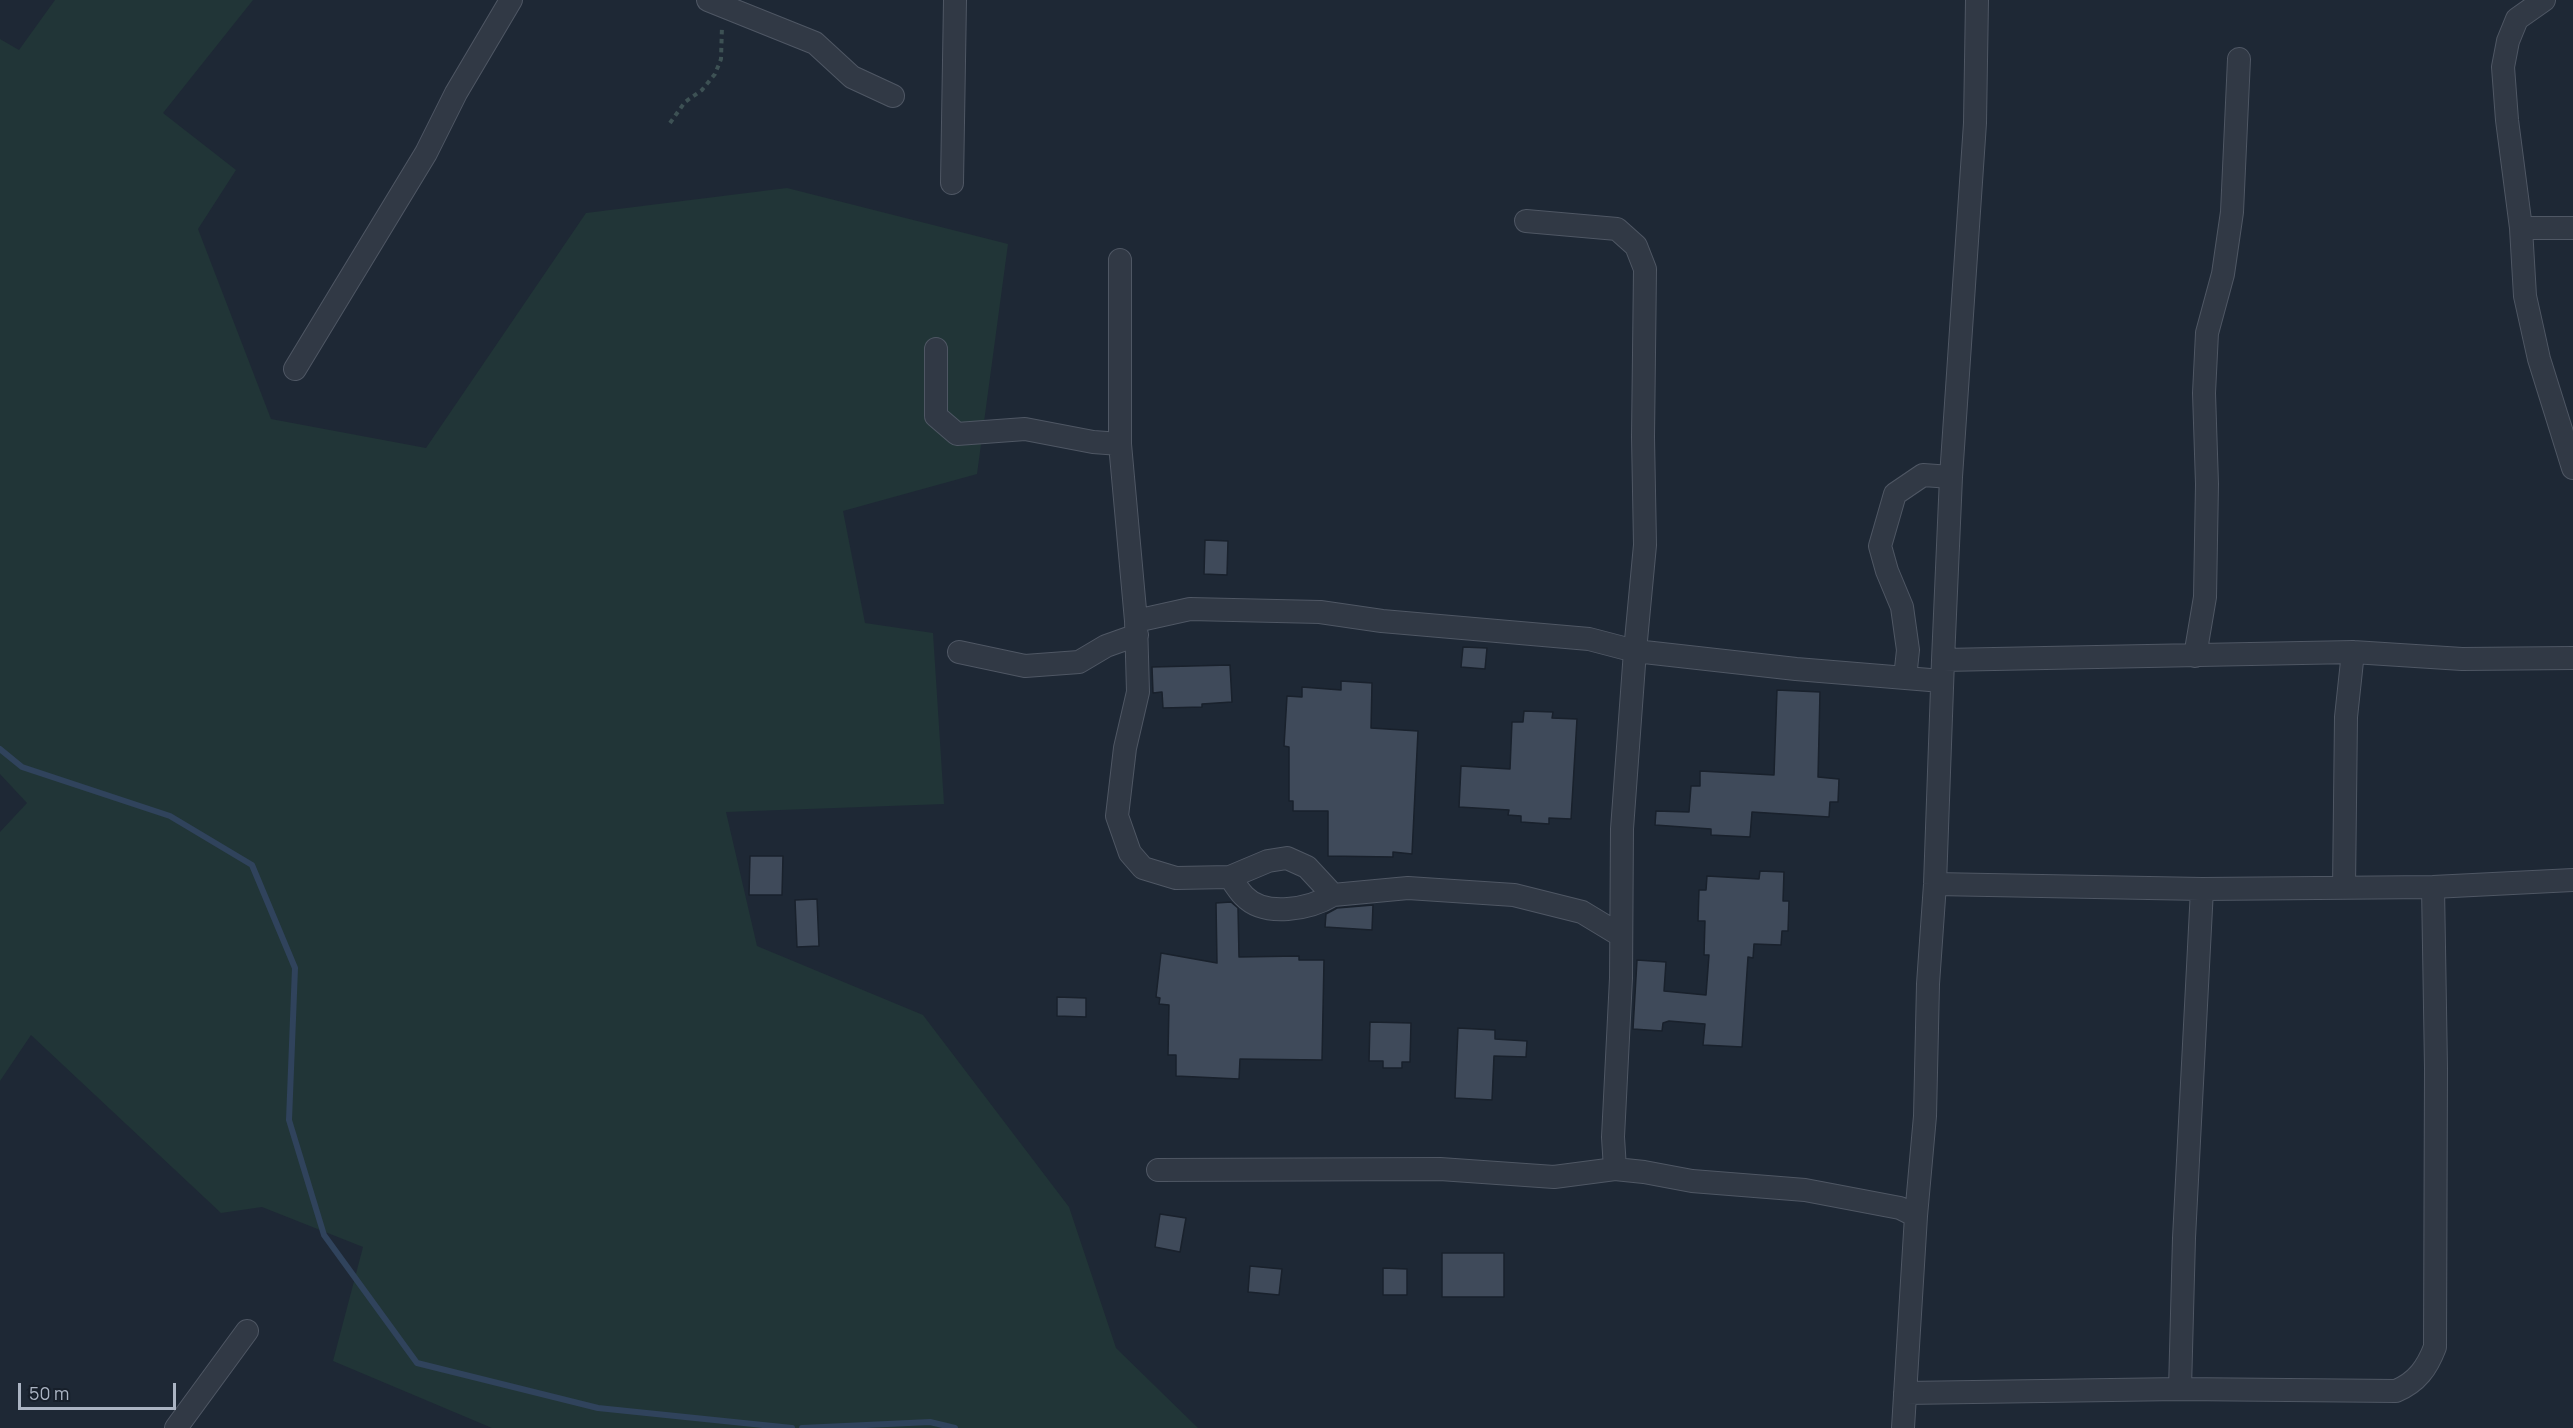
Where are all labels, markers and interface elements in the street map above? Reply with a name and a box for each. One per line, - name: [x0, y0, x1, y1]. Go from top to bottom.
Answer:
- scale bar: [21, 1371, 178, 1409]
- text: 50 m: [29, 1381, 69, 1405]

